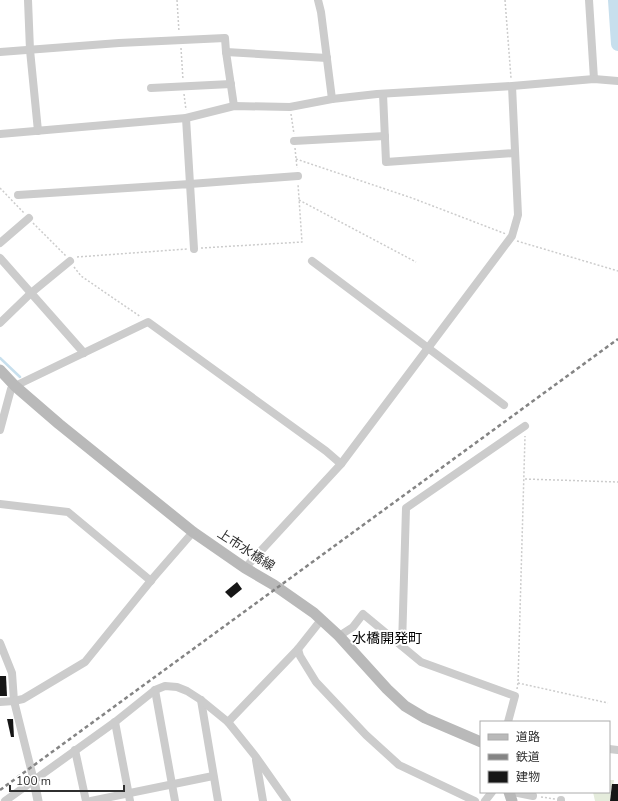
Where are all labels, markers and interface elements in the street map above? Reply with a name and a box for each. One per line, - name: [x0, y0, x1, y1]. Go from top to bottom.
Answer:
- street label: 上市水橋線: [214, 525, 278, 575]
- district label: 水橋開発町: [352, 629, 422, 648]
- legend: [480, 721, 610, 793]
- text: 道路: [516, 729, 540, 745]
- text: 鉄道: [516, 749, 540, 765]
- scale bar: [10, 767, 124, 793]
- text: 建物: [516, 769, 540, 785]
- text: 100 m: [16, 773, 51, 789]

